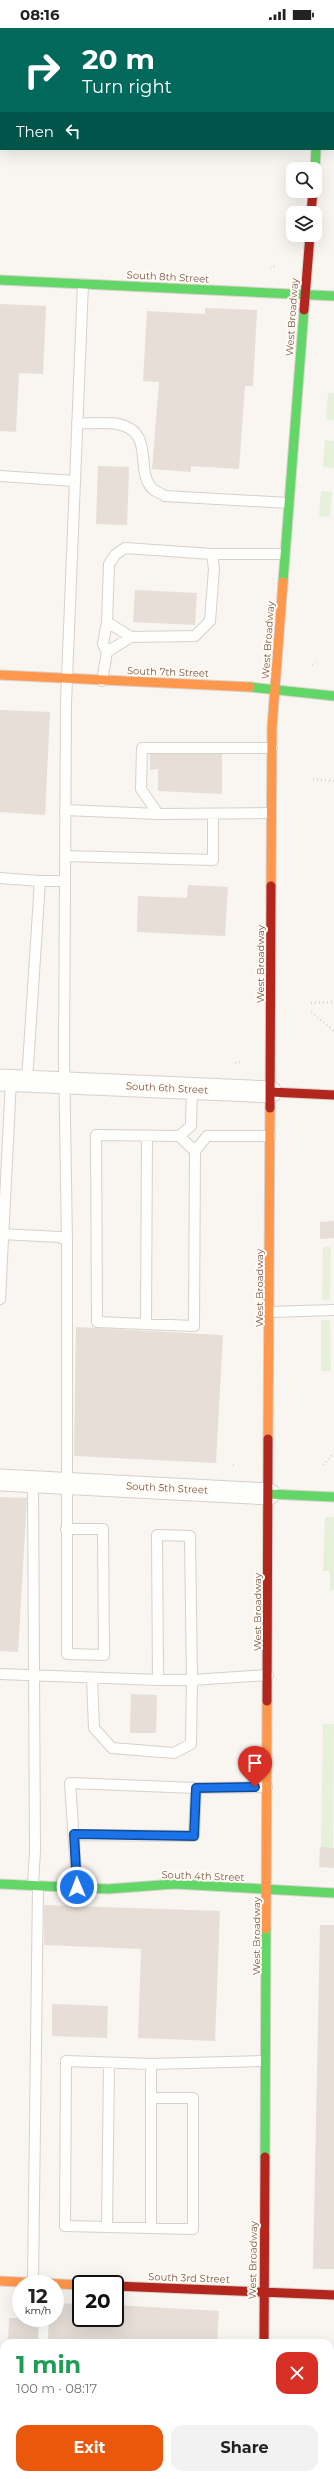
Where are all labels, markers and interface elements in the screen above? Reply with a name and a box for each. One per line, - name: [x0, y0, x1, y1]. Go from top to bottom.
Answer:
- text: 08:16: [20, 5, 59, 24]
- text: 20 m: [82, 42, 155, 76]
- icon: right: [16, 44, 68, 96]
- text: Turn right: [82, 76, 172, 98]
- icon: left: [62, 120, 84, 142]
- text: Then: [16, 122, 54, 141]
- map controls: [286, 162, 322, 242]
- button: search: [286, 162, 322, 198]
- button: layers: [286, 206, 322, 242]
- street label: South 8th Street: [126, 268, 210, 286]
- street label: West Broadway: [283, 277, 301, 356]
- street label: West Broadway: [259, 600, 277, 679]
- street label: South 7th Street: [127, 664, 209, 680]
- street label: West Broadway: [254, 924, 267, 1003]
- street label: South 6th Street: [126, 1079, 208, 1097]
- street label: West Broadway: [253, 1248, 266, 1327]
- street label: South 5th Street: [126, 1479, 208, 1497]
- street label: West Broadway: [251, 1572, 264, 1651]
- pin: [238, 1746, 272, 1787]
- icon: arrive: [244, 1752, 266, 1774]
- position arrow: [56, 1866, 98, 1908]
- street label: South 4th Street: [161, 1868, 245, 1884]
- street label: West Broadway: [250, 1896, 263, 1975]
- street label: West Broadway: [246, 2220, 260, 2299]
- street label: South 3rd Street: [148, 2270, 230, 2286]
- speed limit sign: 20: [72, 2275, 124, 2327]
- text: 12: [28, 2284, 48, 2308]
- text: km/h: [25, 2304, 51, 2317]
- text: 1 min: [16, 2350, 81, 2379]
- button: close: [276, 2352, 318, 2394]
- text: 100 m · 08:17: [16, 2380, 97, 2396]
- button: Exit: [16, 2425, 163, 2471]
- button: Share: [171, 2425, 318, 2471]

